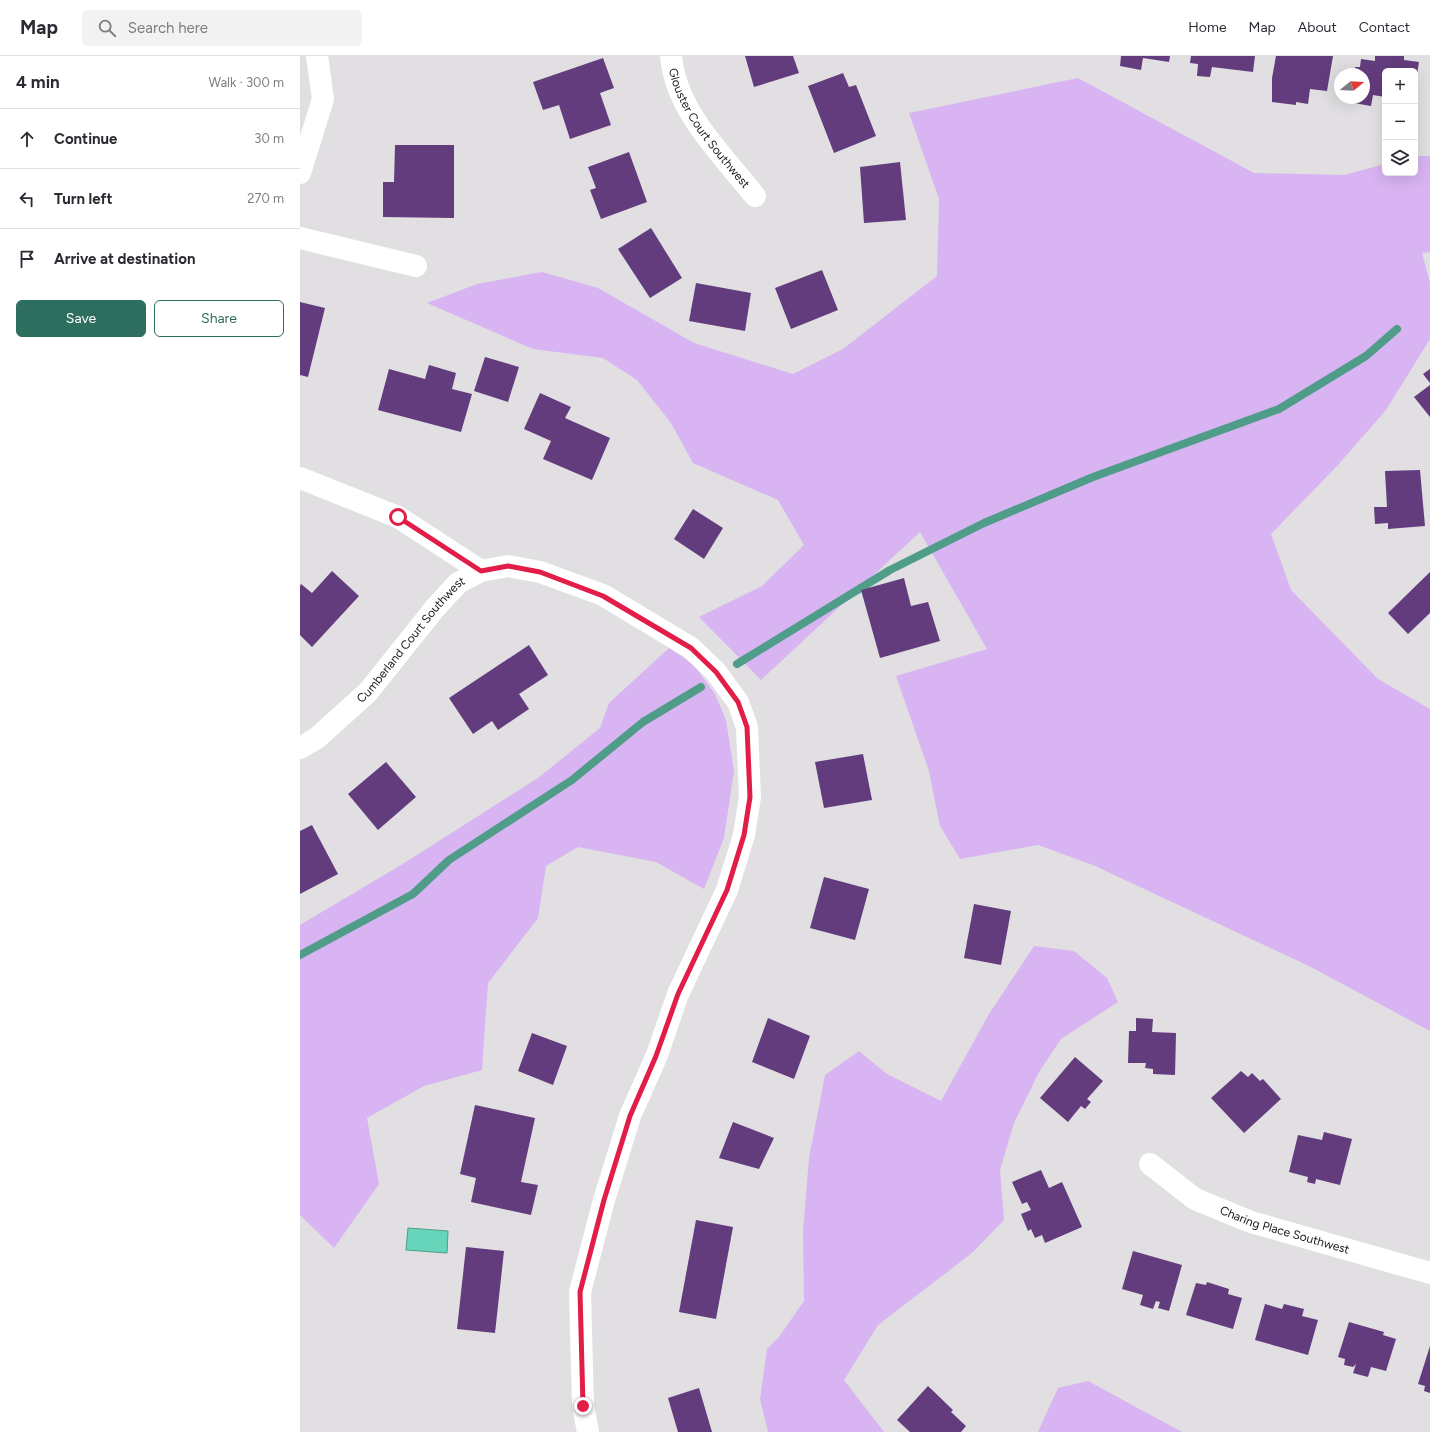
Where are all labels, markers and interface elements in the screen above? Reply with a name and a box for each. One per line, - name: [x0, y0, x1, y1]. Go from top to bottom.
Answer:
- search box: [82, 10, 362, 46]
- text: Map: [20, 16, 58, 39]
- icon: search: [96, 17, 118, 39]
- text: Search here: [128, 19, 208, 37]
- text: Home: [1188, 19, 1227, 36]
- text: Map: [1249, 19, 1276, 36]
- text: About: [1298, 19, 1337, 36]
- text: Contact: [1359, 19, 1410, 36]
- street label: Glouster Court Southwest: [666, 67, 753, 191]
- north arrow: [1334, 68, 1370, 104]
- map controls: [1382, 68, 1418, 176]
- button: +: [1382, 68, 1418, 104]
- text: 4 min: [16, 72, 60, 92]
- text: Walk · 300 m: [209, 75, 284, 90]
- button: −: [1382, 104, 1418, 140]
- icon: ahead: [16, 128, 38, 150]
- text: Continue: [54, 130, 117, 148]
- text: 30 m: [254, 131, 284, 146]
- button: layers: [1382, 140, 1418, 176]
- icon: left: [16, 188, 38, 210]
- text: Turn left: [54, 190, 112, 208]
- text: 270 m: [247, 191, 284, 206]
- icon: arrive: [16, 248, 38, 270]
- text: Arrive at destination: [54, 250, 195, 268]
- button: Save: [16, 300, 146, 337]
- button: Share: [154, 300, 284, 337]
- route start: [389, 508, 407, 526]
- street label: Cumberland Court Southwest: [354, 574, 467, 706]
- street label: Charing Place Southwest: [1218, 1203, 1351, 1257]
- route end: [574, 1397, 592, 1415]

